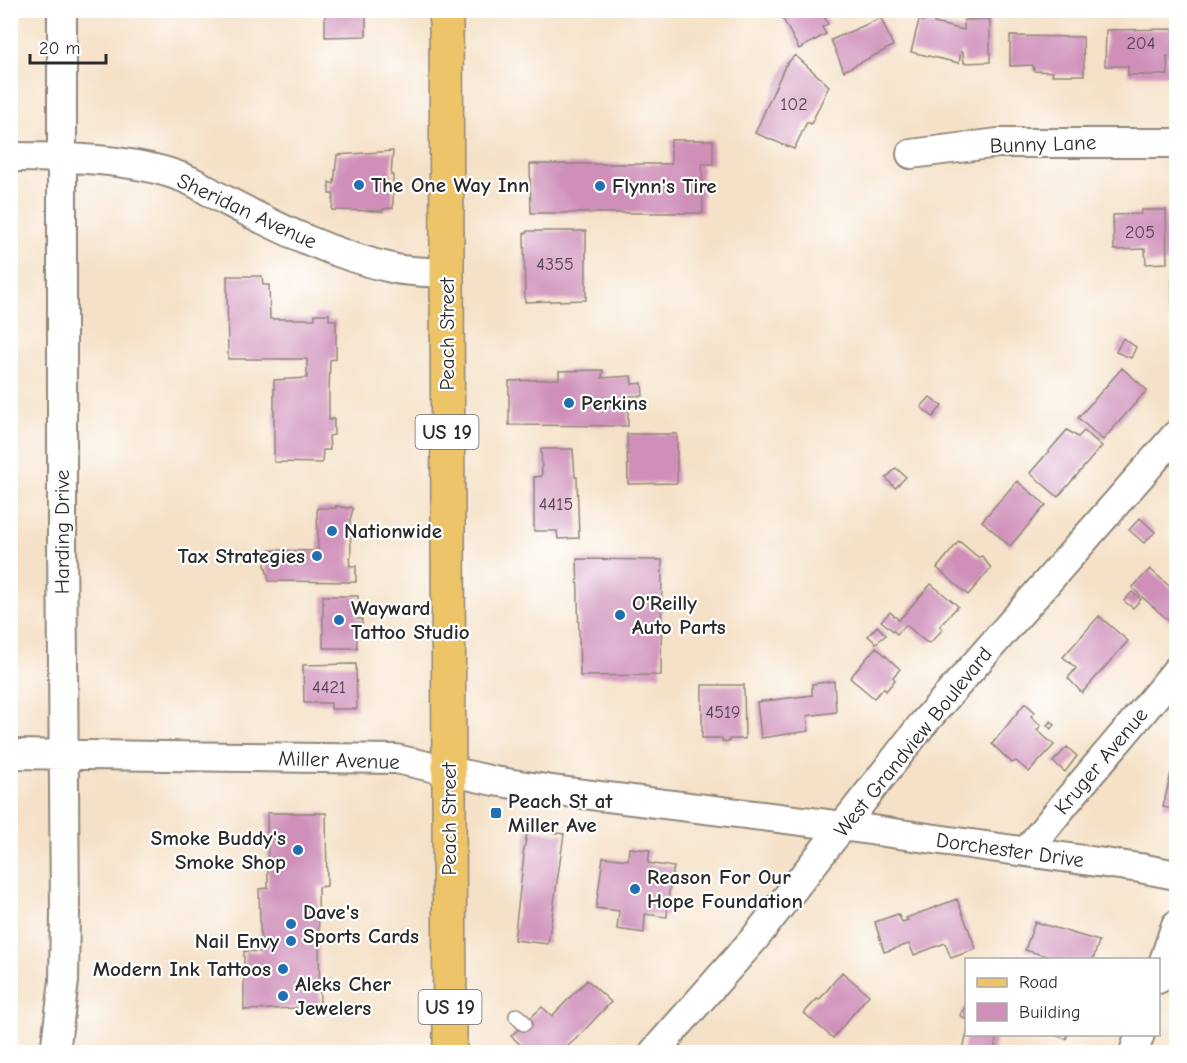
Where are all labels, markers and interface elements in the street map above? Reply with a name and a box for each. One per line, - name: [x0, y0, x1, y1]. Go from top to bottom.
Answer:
- scale bar: [30, 27, 106, 65]
- house number: 204: [1126, 33, 1156, 54]
- text: 20 m: [39, 38, 80, 59]
- house number: 102: [780, 94, 808, 115]
- street label: Bunny Lane: [989, 130, 1097, 158]
- street label: Sheridan Avenue: [173, 168, 321, 254]
- place label: The One Way Inn: [371, 173, 529, 197]
- place label: Flynn's Tire: [612, 174, 717, 198]
- marker: The One Way Inn: [352, 178, 366, 192]
- marker: Flynn's Tire: [593, 179, 607, 193]
- house number: 205: [1125, 222, 1155, 243]
- house number: 4355: [536, 254, 574, 275]
- street label: Peach Street: [435, 276, 459, 391]
- place label: Perkins: [581, 391, 647, 415]
- marker: Perkins: [562, 396, 576, 410]
- road number: US 19: [416, 415, 478, 449]
- street label: Harding Drive: [50, 470, 74, 594]
- house number: 4415: [539, 494, 573, 515]
- place label: Nationwide: [344, 519, 442, 543]
- marker: Nationwide: [325, 524, 339, 538]
- place label: Tax Strategies: [178, 544, 305, 568]
- marker: Tax Strategies: [310, 549, 324, 563]
- place label: O'Reilly Auto Parts: [632, 591, 726, 639]
- place label: Wayward Tattoo Studio: [351, 596, 470, 644]
- marker: O'Reilly Auto Parts: [613, 608, 627, 622]
- marker: Wayward Tattoo Studio: [332, 613, 346, 627]
- street label: West Grandview Boulevard: [829, 642, 997, 842]
- house number: 4421: [312, 677, 346, 698]
- house number: 4519: [705, 702, 741, 723]
- street label: Kruger Avenue: [1049, 703, 1153, 819]
- street label: Miller Avenue: [278, 746, 400, 774]
- street label: Peach Street: [437, 761, 461, 876]
- place label: Peach St at Miller Ave: [508, 789, 614, 837]
- marker: Peach St at Miller Ave: [489, 806, 503, 820]
- place label: Smoke Buddy's Smoke Shop: [151, 826, 286, 874]
- street label: Dorchester Drive: [934, 828, 1086, 872]
- marker: Smoke Buddy's Smoke Shop: [291, 843, 305, 857]
- place label: Reason For Our Hope Foundation: [647, 865, 803, 913]
- marker: Reason For Our Hope Foundation: [628, 882, 642, 896]
- place label: Dave's Sports Cards: [303, 900, 419, 948]
- marker: Dave's Sports Cards: [284, 917, 298, 931]
- place label: Nail Envy: [195, 929, 279, 953]
- marker: Nail Envy: [284, 934, 298, 948]
- place label: Modern Ink Tattoos: [93, 957, 271, 981]
- legend: [965, 958, 1160, 1036]
- marker: Modern Ink Tattoos: [276, 962, 290, 976]
- place label: Aleks Cher Jewelers: [295, 972, 392, 1020]
- text: Road: [1019, 972, 1058, 993]
- marker: Aleks Cher Jewelers: [276, 989, 290, 1003]
- road number: US 19: [418, 990, 482, 1024]
- text: Building: [1019, 1002, 1081, 1023]

